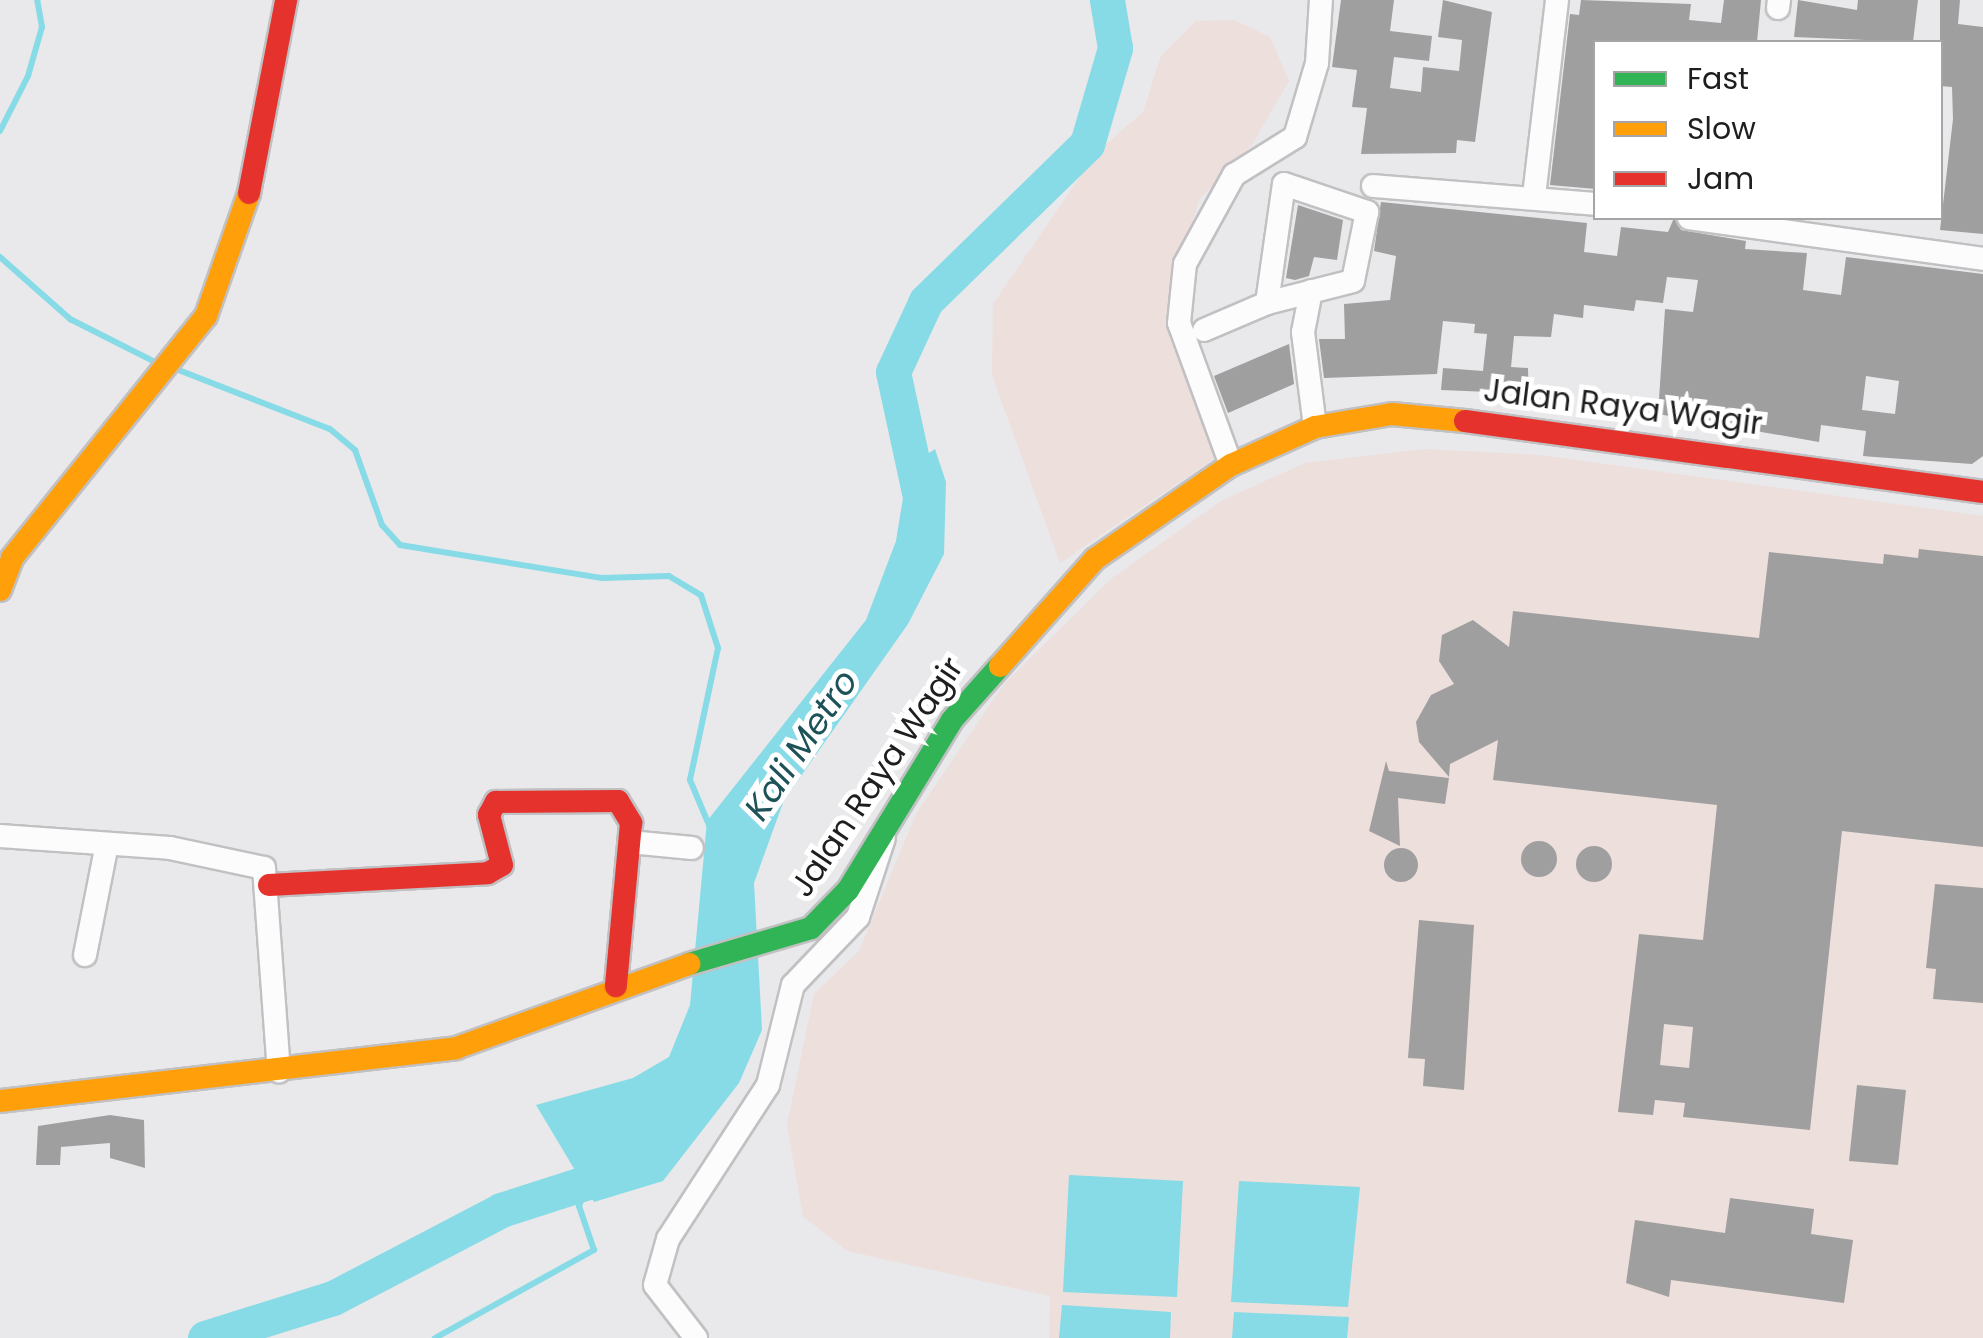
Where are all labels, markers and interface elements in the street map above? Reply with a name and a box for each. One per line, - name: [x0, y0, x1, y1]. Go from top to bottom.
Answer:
- legend: [1593, 40, 1943, 220]
- text: Fast: [1687, 57, 1749, 100]
- text: Slow: [1687, 107, 1756, 150]
- text: Jam: [1687, 157, 1754, 200]
- street label: Jalan Raya Wagir: [1481, 371, 1765, 443]
- street label: Jalan Raya Wagir: [783, 650, 971, 904]
- water label: Kali Metro: [735, 662, 867, 828]

